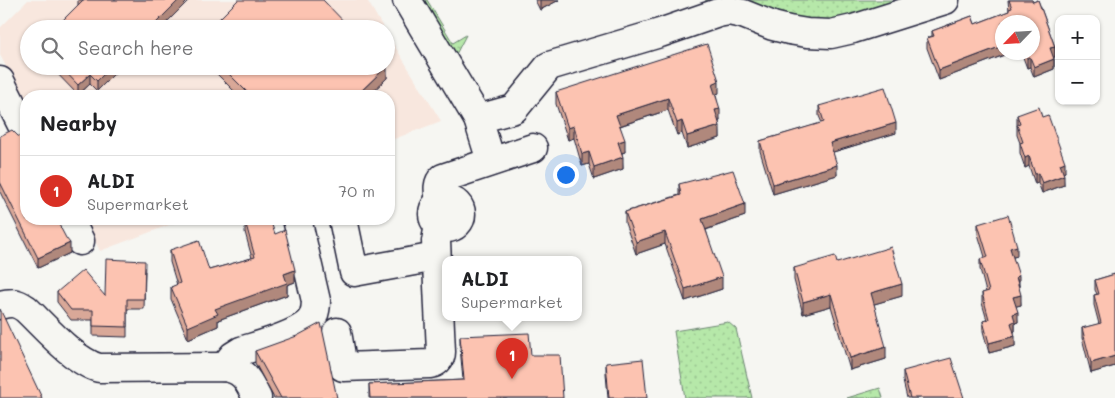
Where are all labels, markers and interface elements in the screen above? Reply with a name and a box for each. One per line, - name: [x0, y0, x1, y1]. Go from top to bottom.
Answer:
- north arrow: [995, 15, 1040, 60]
- map controls: [1055, 15, 1100, 105]
- button: +: [1055, 15, 1100, 60]
- search box: [20, 20, 395, 75]
- icon: search: [38, 34, 66, 62]
- text: Search here: [78, 35, 194, 60]
- button: −: [1055, 60, 1100, 105]
- text: Nearby: [40, 109, 117, 136]
- your location: [553, 162, 579, 188]
- text: ALDI: [87, 168, 135, 193]
- text: 1: [52, 180, 60, 201]
- text: 70 m: [338, 180, 375, 201]
- text: Supermarket: [87, 193, 189, 214]
- popup: [442, 256, 582, 321]
- text: ALDI: [461, 266, 509, 291]
- text: Supermarket: [461, 291, 563, 312]
- pin: 1: [496, 338, 528, 379]

